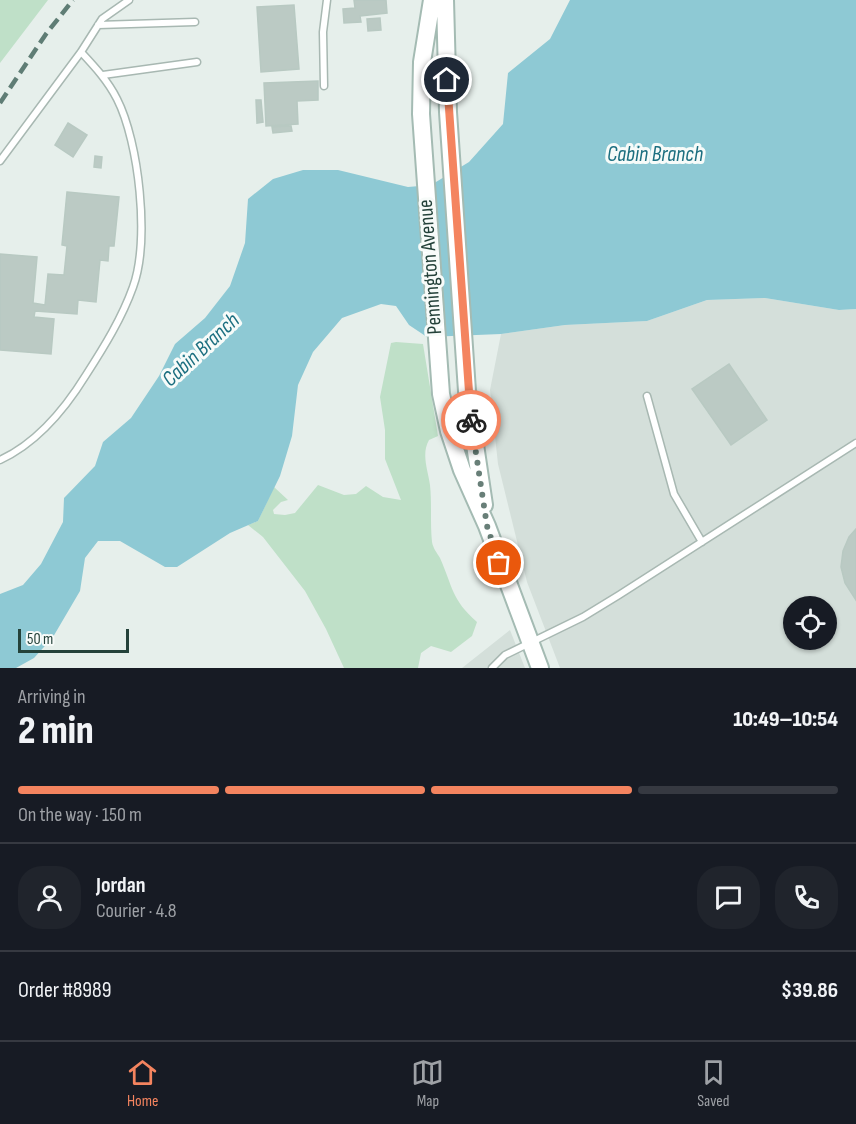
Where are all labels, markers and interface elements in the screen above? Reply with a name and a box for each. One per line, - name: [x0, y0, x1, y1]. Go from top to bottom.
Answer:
- pin: [421, 54, 472, 105]
- icon: home: [430, 63, 463, 96]
- water label: Cabin Branch: [607, 141, 703, 168]
- street label: Pennington Avenue: [413, 199, 447, 335]
- water label: Cabin Branch: [157, 307, 245, 393]
- courier: [441, 390, 501, 450]
- icon: bike: [455, 404, 488, 437]
- pin: [473, 537, 524, 588]
- icon: bag: [482, 546, 515, 579]
- map controls: [783, 596, 837, 650]
- button: locate: [783, 596, 837, 650]
- scale bar: [18, 626, 129, 654]
- text: 50 m: [27, 630, 53, 649]
- text: Arriving in: [18, 685, 86, 709]
- text: 10:49–10:54: [733, 706, 838, 733]
- text: 2 min: [18, 708, 94, 755]
- text: On the way · 150 m: [18, 803, 142, 827]
- button: person: [18, 866, 81, 929]
- button: chat: [697, 866, 760, 929]
- button: phone: [775, 866, 838, 929]
- text: Jordan: [96, 872, 145, 899]
- text: Courier · 4.8: [96, 899, 177, 923]
- text: Order #8989: [18, 977, 111, 1004]
- text: $39.86: [781, 977, 838, 1004]
- tab: Home: [126, 1056, 159, 1111]
- tab: Map: [411, 1056, 444, 1111]
- tab: Saved: [697, 1056, 730, 1111]

